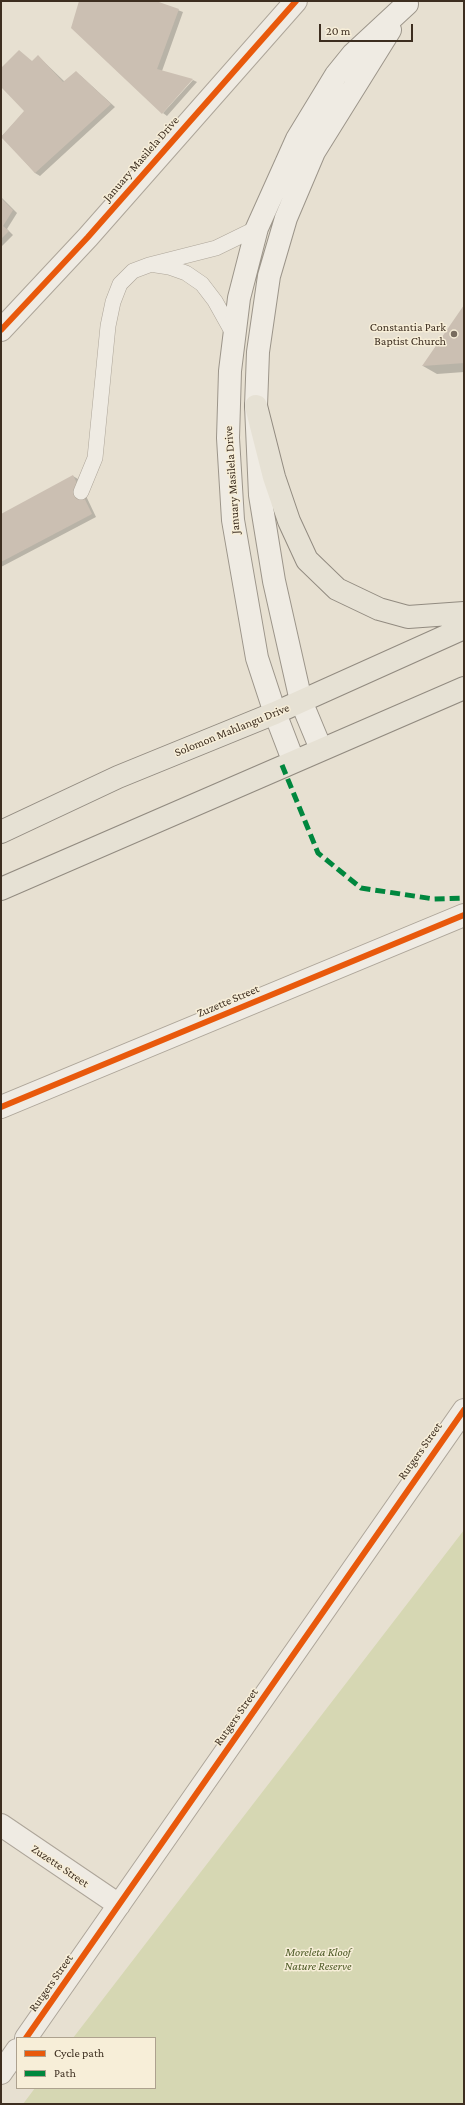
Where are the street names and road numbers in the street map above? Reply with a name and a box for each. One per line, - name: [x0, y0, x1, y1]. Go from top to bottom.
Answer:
- street label: January Masilela Drive: [100, 113, 182, 205]
- street label: January Masilela Drive: [221, 425, 243, 535]
- street label: Solomon Mahlangu Drive: [172, 700, 292, 760]
- street label: Zuzette Street: [195, 981, 261, 1021]
- street label: Rutgers Street: [395, 1419, 445, 1483]
- street label: Rutgers Street: [211, 1685, 261, 1749]
- street label: Zuzette Street: [28, 1841, 92, 1891]
- street label: Rutgers Street: [26, 1951, 76, 2015]

